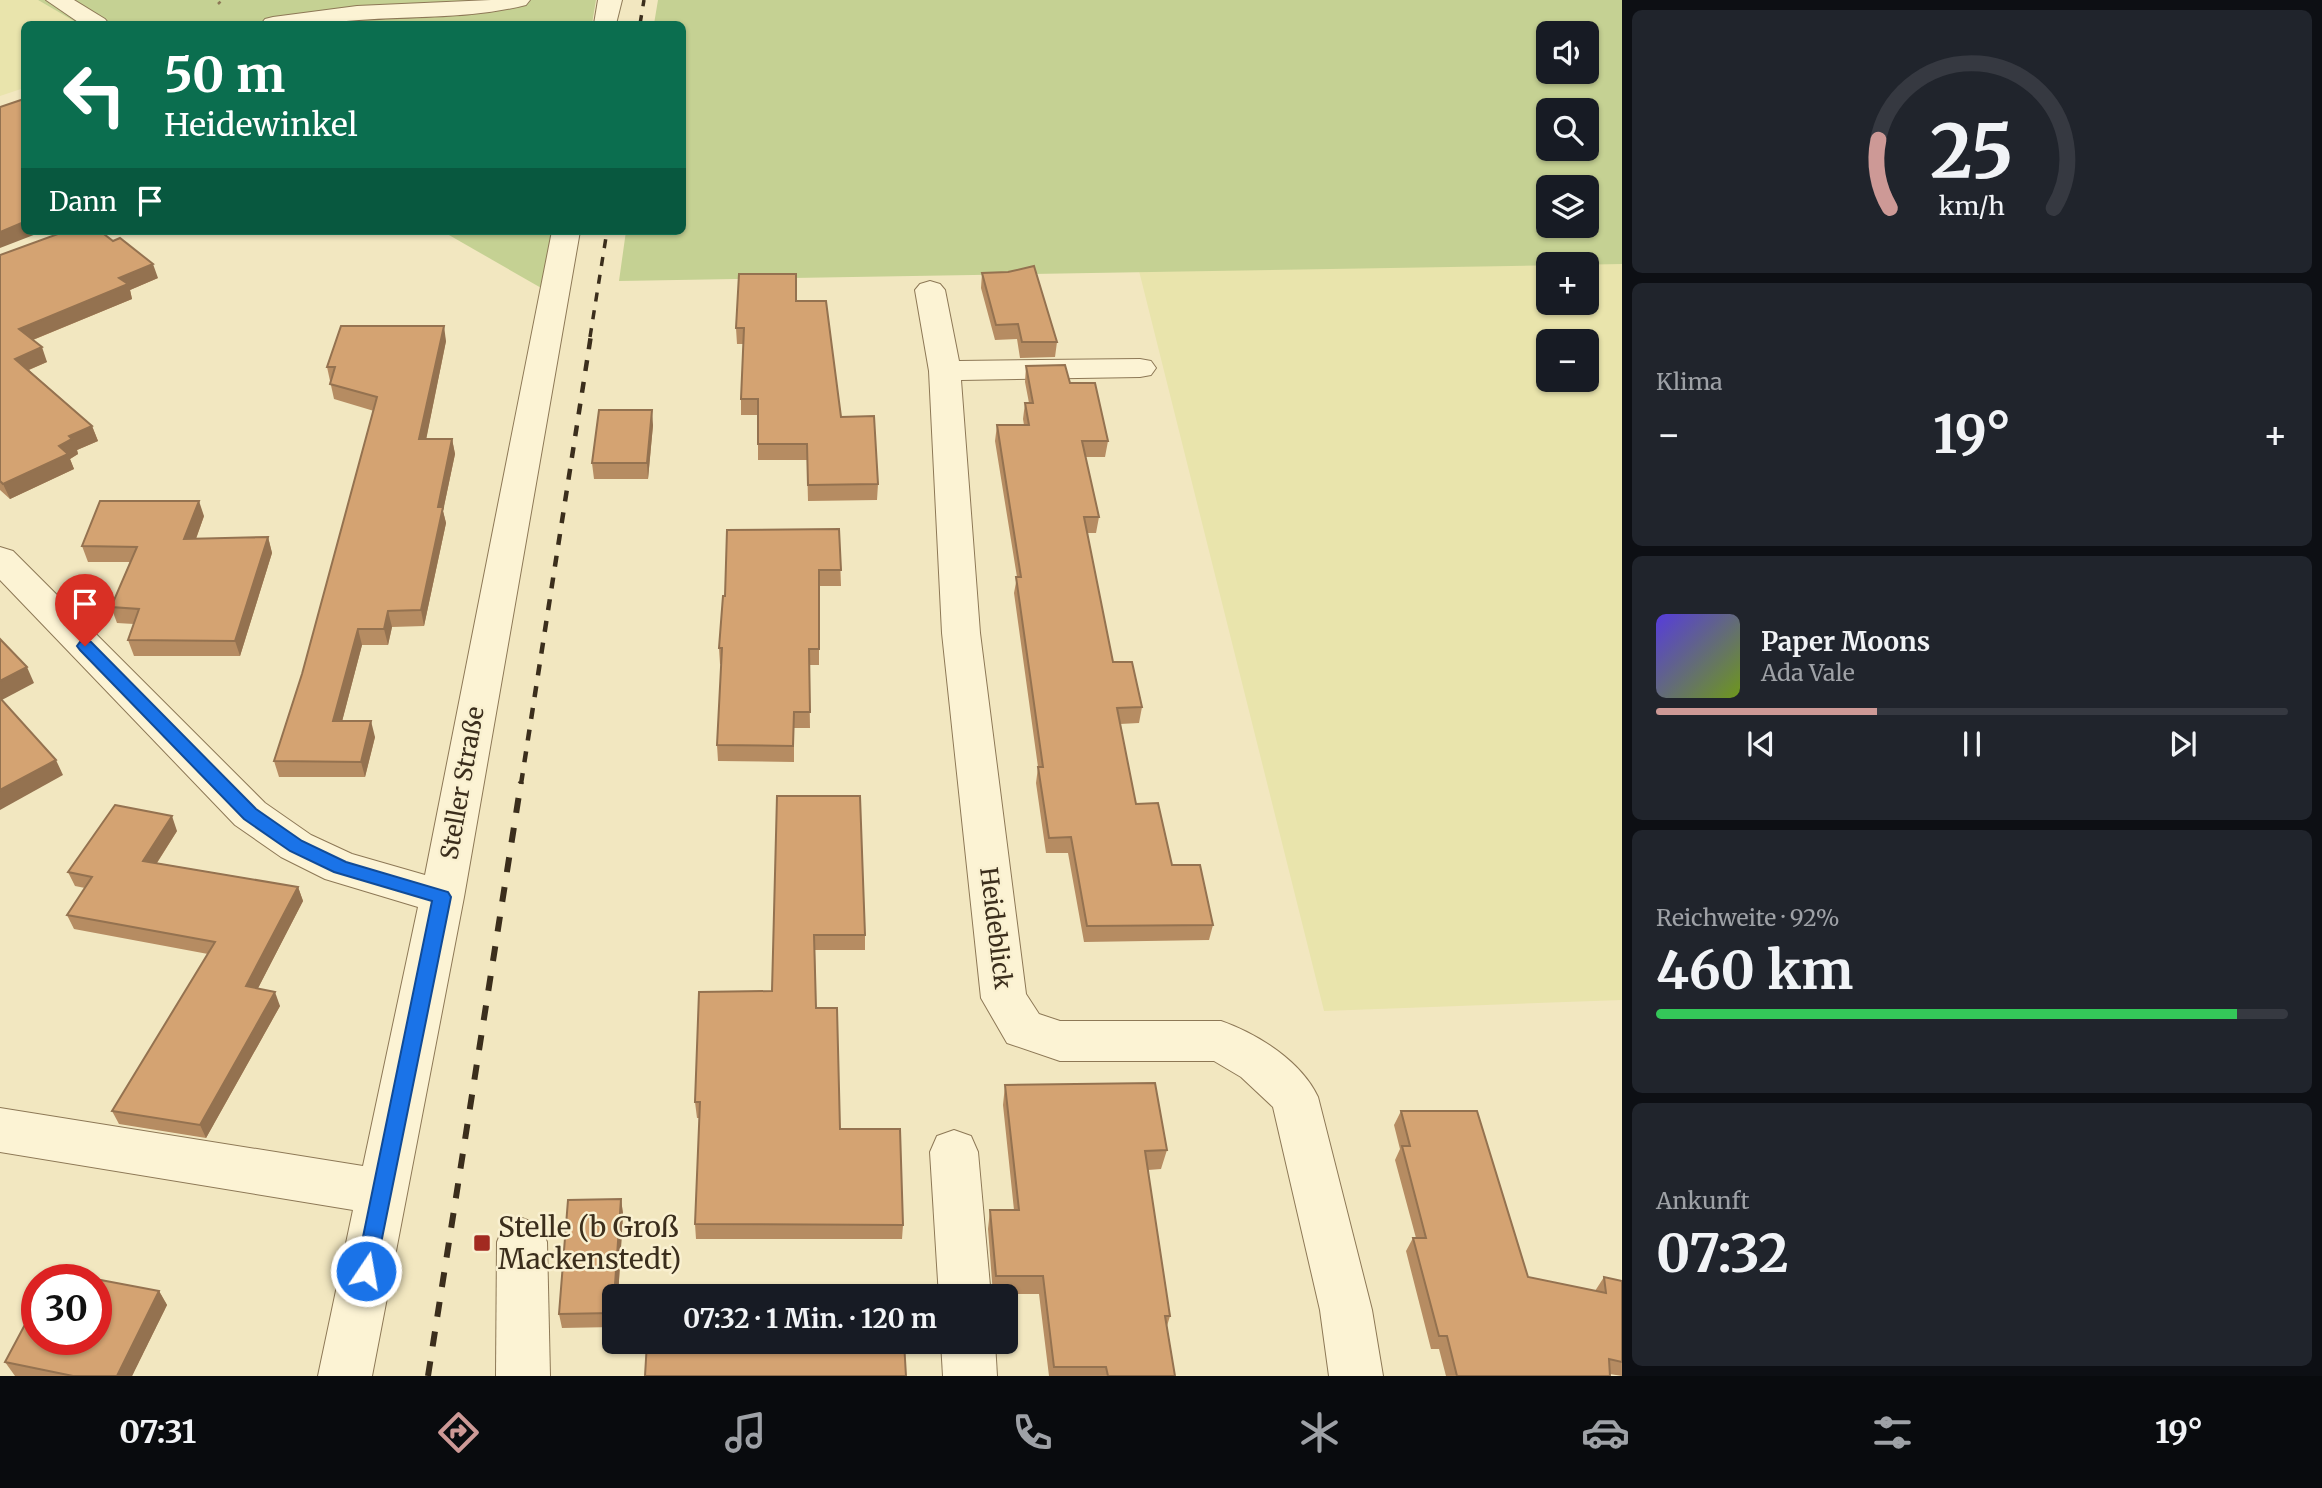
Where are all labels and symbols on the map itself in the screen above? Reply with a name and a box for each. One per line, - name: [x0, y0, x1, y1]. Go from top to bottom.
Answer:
- pin: [55, 574, 115, 646]
- street label: Steller Straße: [433, 704, 491, 862]
- street label: Heideblick: [973, 865, 1019, 991]
- place label: Stelle (b Groß Mackenstedt): [498, 1209, 681, 1277]
- marker: Stelle (b Groß Mackenstedt): [472, 1233, 492, 1253]
- position arrow: [329, 1234, 403, 1308]
- speed limit sign: 30: [21, 1264, 112, 1355]

